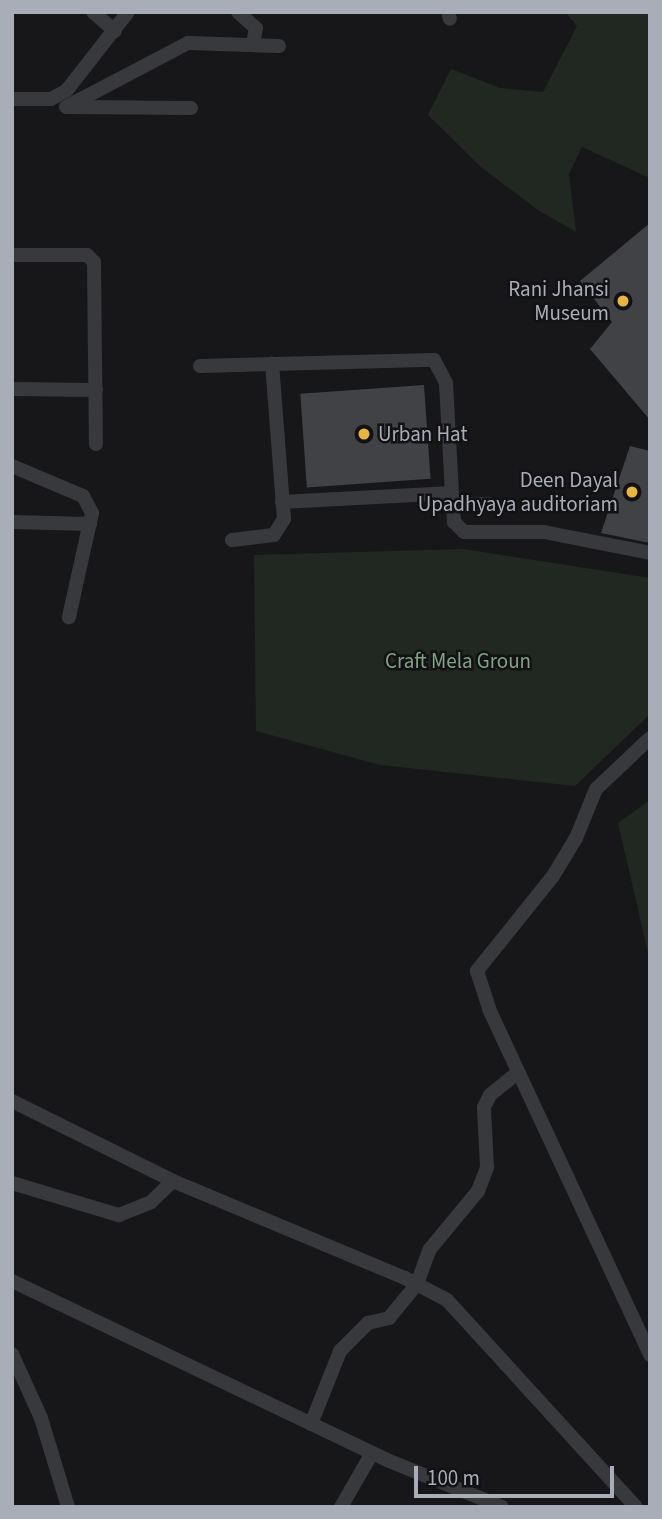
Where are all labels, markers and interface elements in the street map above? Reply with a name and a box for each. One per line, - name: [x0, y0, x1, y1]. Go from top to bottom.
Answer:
- place label: Rani Jhansi Museum: [508, 276, 609, 326]
- marker: Rani Jhansi Museum: [615, 293, 631, 309]
- place label: Urban Hat: [378, 421, 468, 447]
- marker: Urban Hat: [356, 426, 372, 442]
- place label: Deen Dayal Upadhyaya auditoriam: [418, 467, 618, 517]
- marker: Deen Dayal Upadhyaya auditoriam: [624, 484, 640, 500]
- park label: Craft Mela Groun: [385, 648, 531, 674]
- scale bar: [417, 1452, 616, 1496]
- text: 100 m: [427, 1463, 480, 1493]

